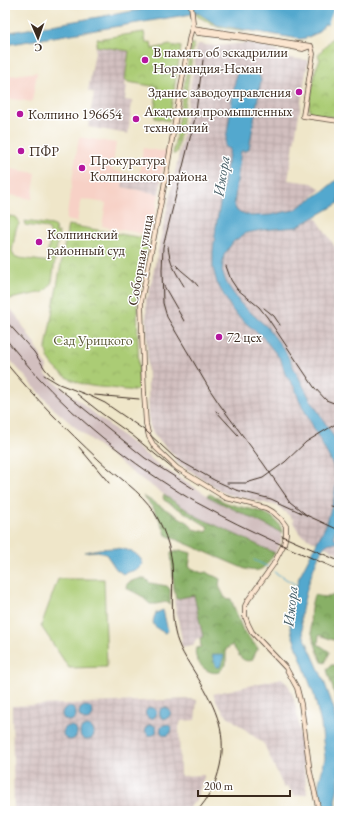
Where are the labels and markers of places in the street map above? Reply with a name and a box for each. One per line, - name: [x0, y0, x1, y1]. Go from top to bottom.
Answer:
- place label: В память об эскадрилии Нормандия-Неман: [153, 43, 289, 77]
- marker: В память об эскадрилии Нормандия-Неман: [140, 55, 150, 65]
- place label: Здание заводоуправления: [148, 83, 291, 101]
- marker: Здание заводоуправления: [294, 87, 304, 97]
- place label: Академия промышленных технологий: [143, 102, 292, 136]
- place label: Колпино 196654: [28, 105, 122, 123]
- marker: Колпино 196654: [15, 109, 25, 119]
- marker: Академия промышленных технологий: [131, 114, 141, 124]
- place label: ПФР: [29, 142, 59, 160]
- marker: ПФР: [16, 146, 26, 156]
- place label: Прокуратура Колпинского района: [90, 151, 208, 185]
- marker: Прокуратура Колпинского района: [77, 163, 87, 173]
- place label: Колпинский районный суд: [47, 225, 125, 259]
- marker: Колпинский районный суд: [34, 237, 44, 247]
- place label: 72 цех: [227, 328, 262, 346]
- marker: 72 цех: [214, 332, 224, 342]

